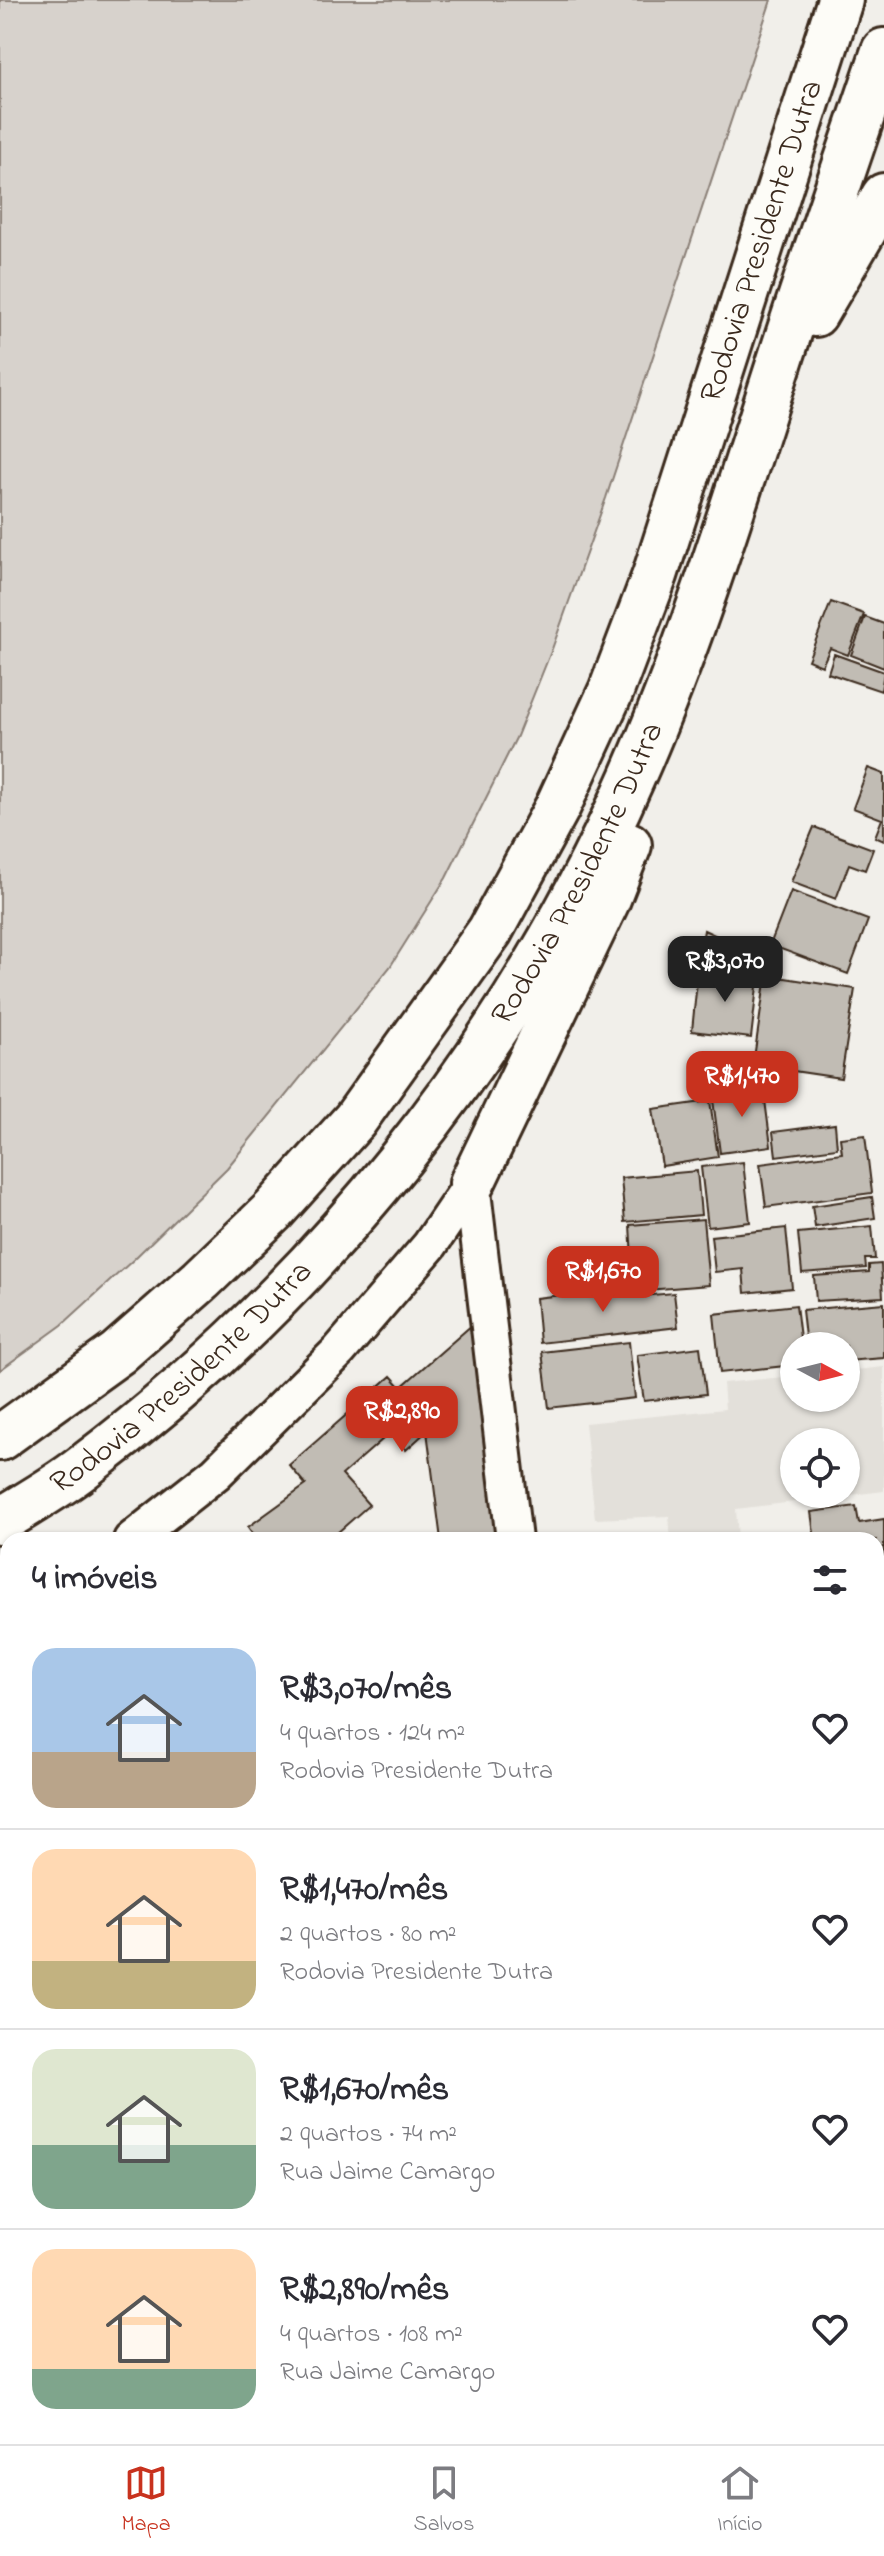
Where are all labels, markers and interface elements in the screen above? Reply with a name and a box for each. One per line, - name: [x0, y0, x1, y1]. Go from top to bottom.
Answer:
- street label: Rodovia Presidente Dutra: [689, 74, 836, 409]
- street label: Rodovia Presidente Dutra: [480, 715, 677, 1035]
- pin: R$3,070: [651, 936, 799, 1004]
- text: R$3,070: [686, 943, 764, 981]
- pin: R$1,470: [668, 1051, 816, 1119]
- text: R$1,470: [704, 1058, 780, 1096]
- pin: R$1,670: [529, 1246, 677, 1314]
- street label: Rodovia Presidente Dutra: [41, 1250, 324, 1507]
- text: R$1,670: [565, 1253, 641, 1291]
- north arrow: [780, 1332, 860, 1412]
- map controls: [780, 1332, 860, 1508]
- pin: R$2,890: [328, 1386, 476, 1454]
- text: R$2,890: [364, 1393, 440, 1431]
- button: locate: [780, 1428, 860, 1508]
- text: 4 imóveis: [32, 1555, 158, 1605]
- icon: filters: [808, 1558, 852, 1602]
- text: R$3,070/mês: [280, 1665, 452, 1715]
- icon: home: [96, 1680, 192, 1776]
- icon: heart: [808, 1706, 852, 1750]
- text: 4 quartos · 124 m²: [280, 1715, 465, 1753]
- text: Rodovia Presidente Dutra: [280, 1753, 553, 1791]
- text: R$1,470/mês: [280, 1866, 448, 1916]
- icon: home: [96, 1881, 192, 1977]
- icon: heart: [808, 1907, 852, 1951]
- text: 2 quartos · 80 m²: [280, 1916, 457, 1954]
- text: Rodovia Presidente Dutra: [280, 1954, 553, 1992]
- text: R$1,670/mês: [280, 2066, 449, 2116]
- icon: home: [96, 2081, 192, 2177]
- icon: heart: [808, 2107, 852, 2151]
- text: 2 quartos · 74 m²: [280, 2116, 457, 2154]
- text: Rua Jaime Camargo: [280, 2154, 495, 2192]
- text: R$2,890/mês: [280, 2266, 449, 2316]
- icon: home: [96, 2281, 192, 2377]
- icon: heart: [808, 2307, 852, 2351]
- text: 4 quartos · 108 m²: [280, 2316, 463, 2354]
- text: Rua Jaime Camargo: [280, 2354, 495, 2392]
- tab: Mapa: [121, 2461, 171, 2541]
- tab: Salvos: [414, 2461, 474, 2541]
- tab: Início: [717, 2461, 763, 2541]

